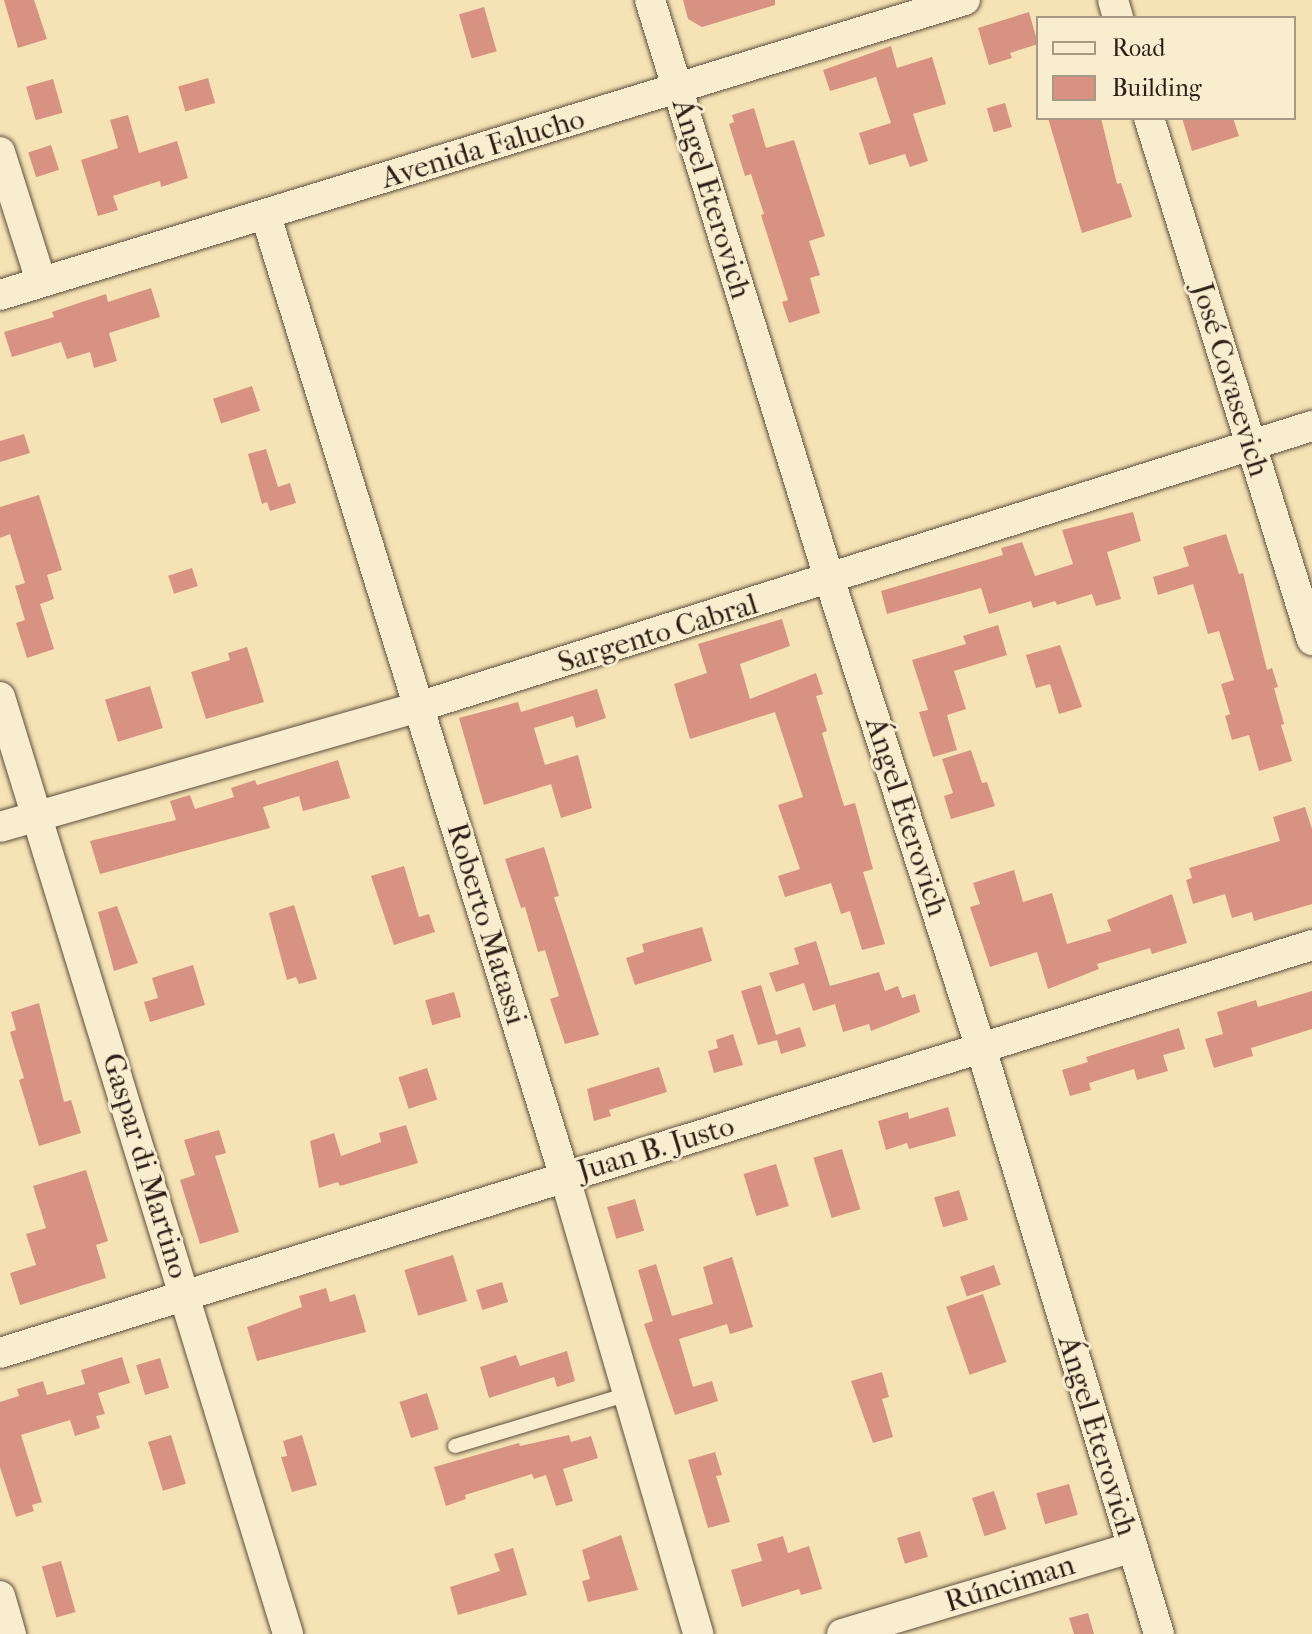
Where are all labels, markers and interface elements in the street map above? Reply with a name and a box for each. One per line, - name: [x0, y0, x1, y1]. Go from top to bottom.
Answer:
- legend: [1036, 16, 1296, 120]
- text: Road: [1112, 34, 1165, 62]
- text: Building: [1112, 74, 1202, 102]
- street label: Ángel Eterovich: [664, 95, 758, 303]
- street label: Avenida Falucho: [377, 101, 589, 197]
- street label: José Covasevich: [1183, 279, 1277, 481]
- street label: Sargento Cabral: [554, 587, 762, 681]
- street label: Ángel Eterovich: [857, 713, 955, 921]
- street label: Roberto Matassi: [438, 819, 534, 1029]
- street label: Gaspar di Martino: [94, 1049, 196, 1283]
- street label: Juan B. Justo: [573, 1108, 739, 1190]
- street label: Ángel Eterovich: [1050, 1332, 1144, 1540]
- street label: Rúnciman: [941, 1547, 1079, 1621]

